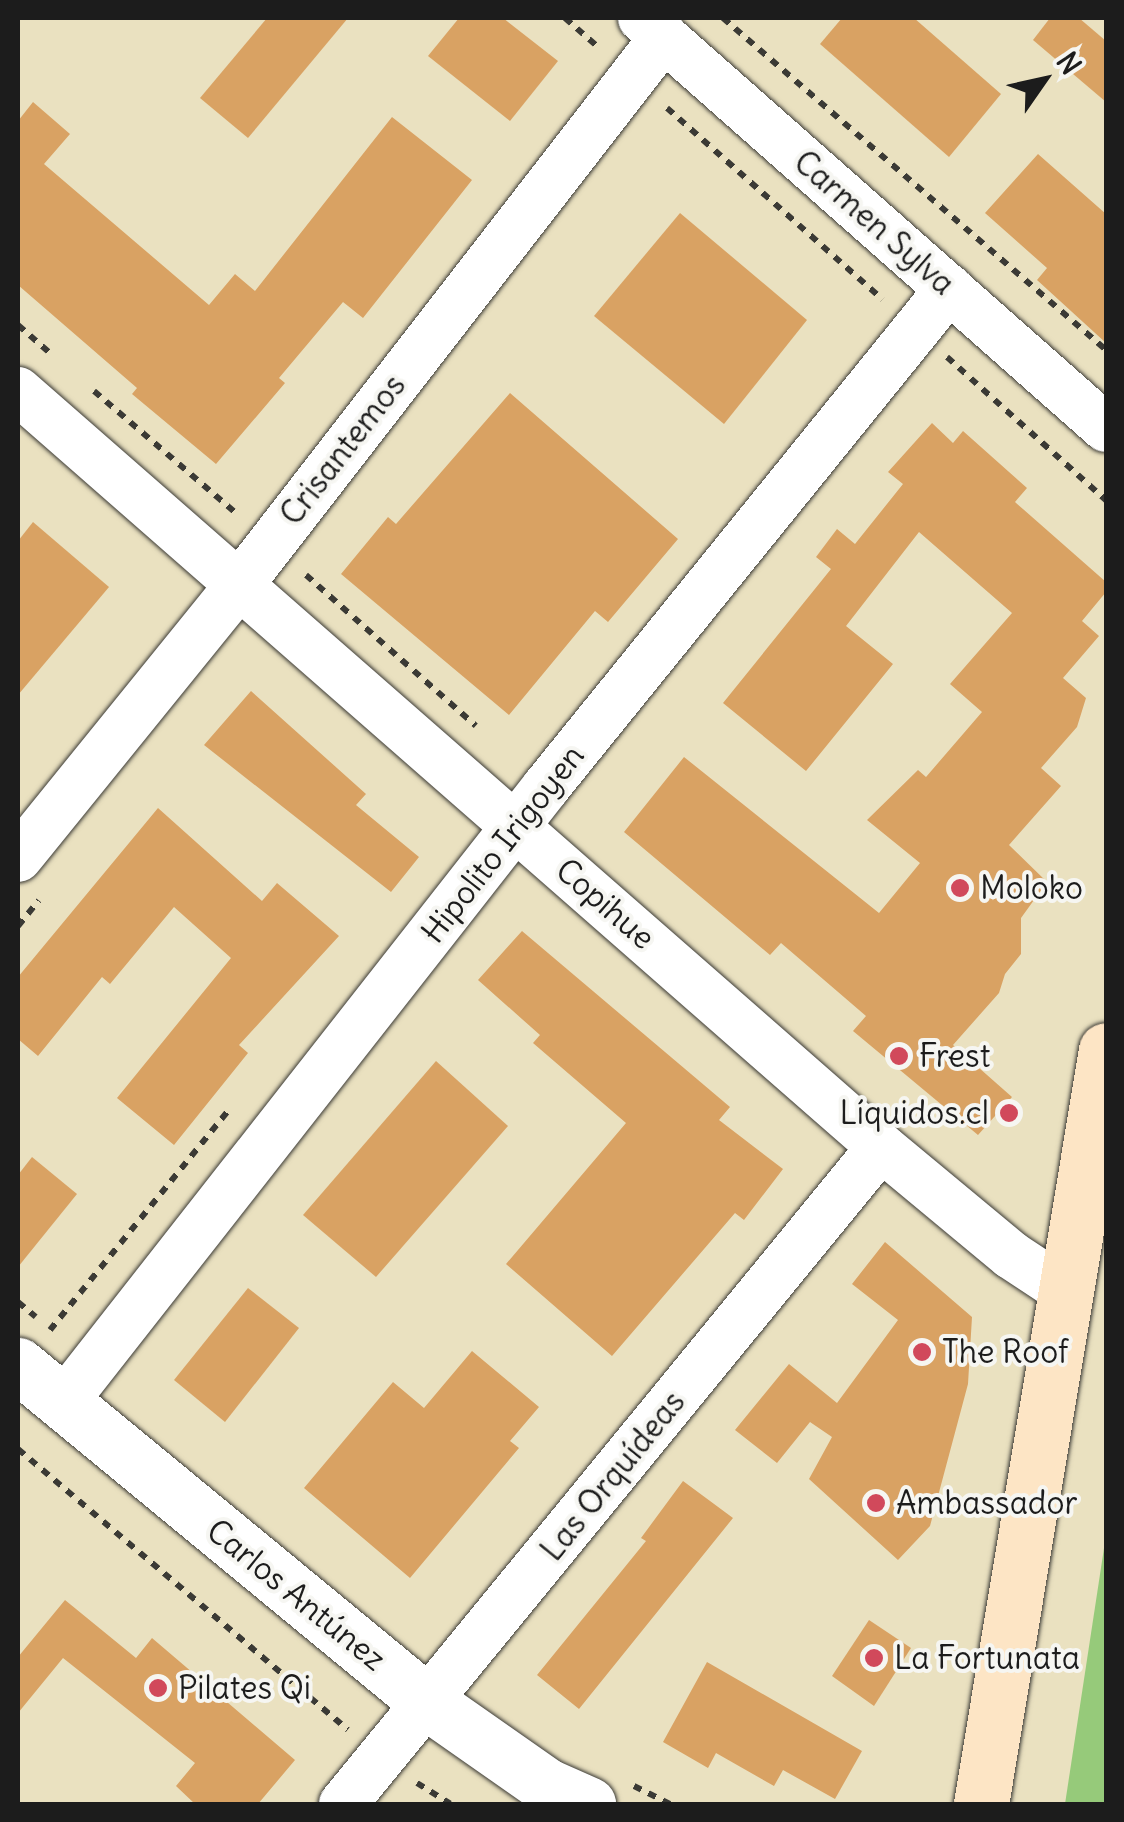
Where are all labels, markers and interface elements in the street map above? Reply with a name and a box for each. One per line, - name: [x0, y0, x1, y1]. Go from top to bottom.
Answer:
- north arrow: [994, 30, 1094, 130]
- text: N: [1049, 45, 1089, 81]
- street label: Carmen Sylva: [786, 143, 962, 303]
- street label: Crisantemos: [272, 367, 414, 533]
- street label: Hipolito Irigoyen: [414, 737, 592, 951]
- street label: Copihue: [548, 851, 662, 957]
- place label: Moloko: [980, 869, 1083, 907]
- marker: Moloko: [949, 877, 971, 899]
- place label: Frest: [919, 1037, 990, 1075]
- marker: Frest: [888, 1045, 910, 1067]
- place label: Líquidos.cl: [839, 1094, 989, 1132]
- marker: Líquidos.cl: [998, 1102, 1020, 1124]
- place label: The Roof: [942, 1333, 1068, 1371]
- marker: The Roof: [911, 1341, 933, 1363]
- street label: Las Orquídeas: [533, 1383, 693, 1569]
- place label: Ambassador: [896, 1484, 1078, 1522]
- marker: Ambassador: [865, 1492, 887, 1514]
- street label: Carlos Antúnez: [199, 1511, 393, 1679]
- place label: La Fortunata: [894, 1639, 1080, 1677]
- marker: La Fortunata: [863, 1647, 885, 1669]
- place label: Pilates Qi: [178, 1669, 311, 1707]
- marker: Pilates Qi: [147, 1677, 169, 1699]

